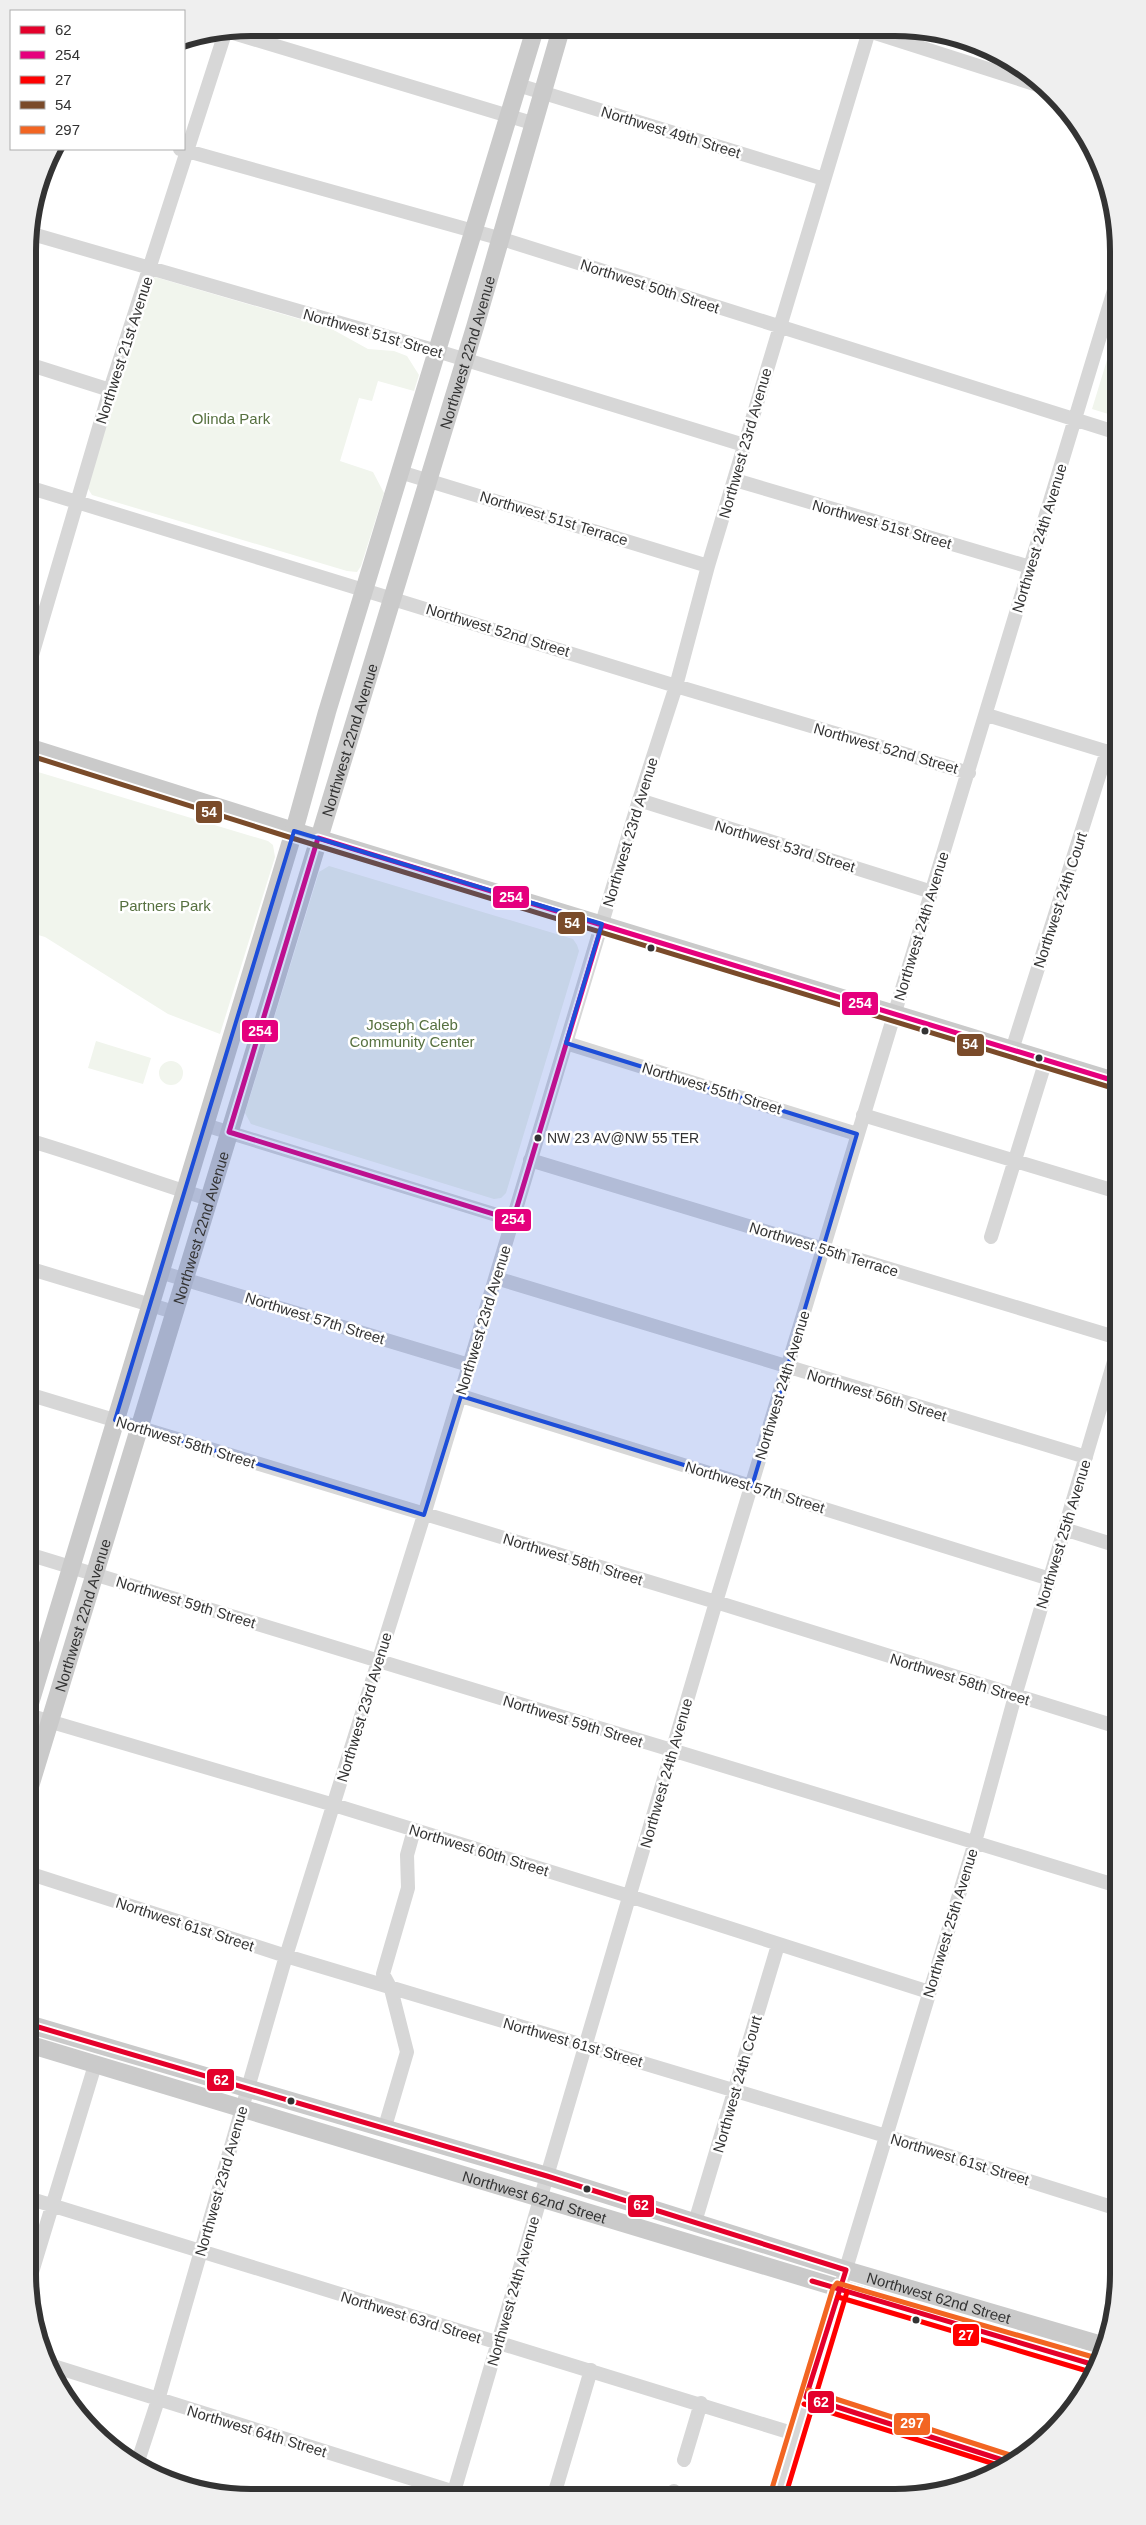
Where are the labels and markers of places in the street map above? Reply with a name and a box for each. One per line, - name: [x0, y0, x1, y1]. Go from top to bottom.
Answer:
- unlabelled marker: [646, 943, 656, 953]
- unlabelled marker: [920, 1026, 930, 1036]
- unlabelled marker: [1034, 1053, 1044, 1063]
- place label: NW 23 AV@NW 55 TER: [547, 1130, 699, 1146]
- marker: NW 23 AV@NW 55 TER: [533, 1133, 543, 1143]
- unlabelled marker: [286, 2096, 296, 2106]
- unlabelled marker: [582, 2184, 592, 2194]
- unlabelled marker: [911, 2315, 921, 2325]

